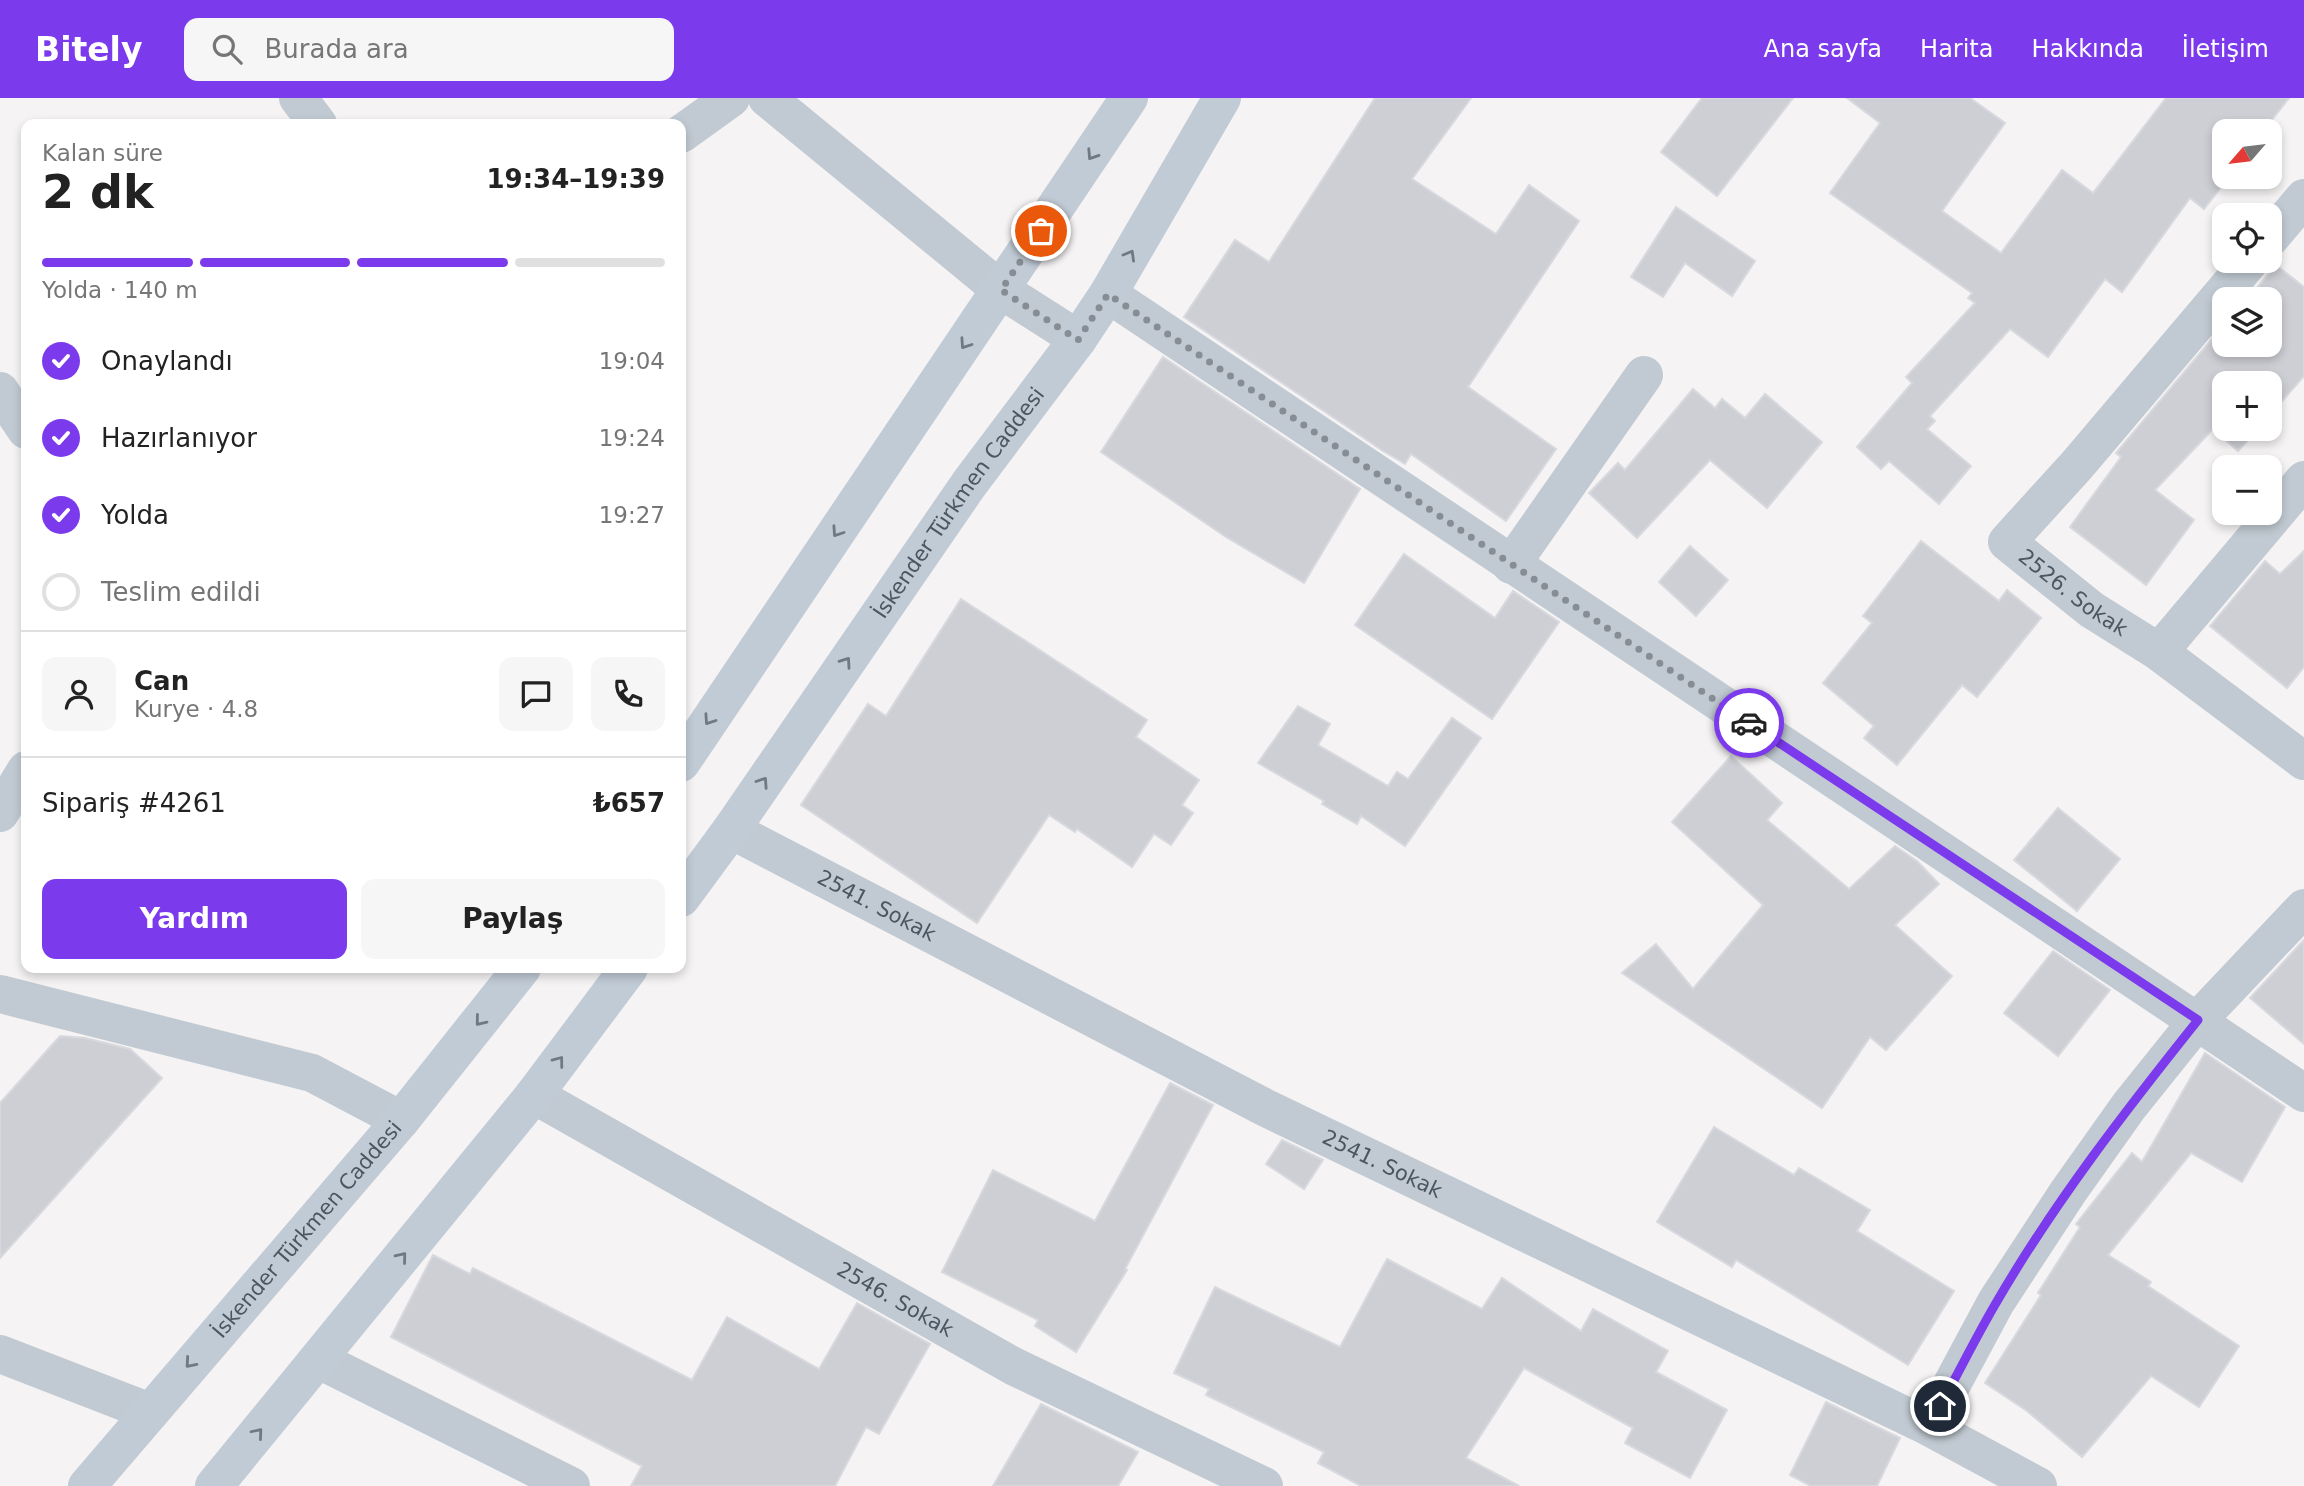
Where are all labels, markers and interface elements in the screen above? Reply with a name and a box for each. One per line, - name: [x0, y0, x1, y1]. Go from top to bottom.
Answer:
- search box: [184, 18, 674, 81]
- text: Bitely: [35, 30, 142, 69]
- icon: search: [208, 30, 246, 68]
- text: Burada ara: [264, 34, 409, 64]
- text: Ana sayfa: [1764, 35, 1882, 63]
- text: Harita: [1920, 35, 1993, 63]
- text: Hakkında: [2031, 35, 2144, 63]
- text: İletişim: [2182, 35, 2269, 63]
- north arrow: [2212, 119, 2282, 189]
- map controls: [2212, 119, 2282, 525]
- text: Kalan süre: [42, 140, 163, 166]
- one-way arrow: [1087, 148, 1100, 161]
- text: 19:34–19:39: [486, 164, 665, 194]
- text: 2 dk: [42, 165, 154, 219]
- pin: [1011, 201, 1071, 261]
- button: locate: [2212, 203, 2282, 273]
- icon: bag: [1022, 212, 1060, 250]
- one-way arrow: [1122, 250, 1135, 263]
- text: Yolda · 140 m: [42, 277, 198, 303]
- button: layers: [2212, 287, 2282, 357]
- one-way arrow: [961, 336, 973, 349]
- icon: check: [42, 342, 80, 380]
- text: Onaylandı: [101, 346, 233, 376]
- text: 19:04: [599, 348, 665, 374]
- button: +: [2212, 371, 2282, 441]
- street label: İskender Türkmen Caddesi: [867, 383, 1049, 623]
- icon: check: [42, 419, 80, 457]
- text: Hazırlanıyor: [101, 423, 257, 453]
- text: 19:24: [599, 425, 665, 451]
- button: −: [2212, 455, 2282, 525]
- icon: check: [42, 496, 80, 534]
- text: Yolda: [101, 500, 169, 530]
- text: 19:27: [599, 502, 665, 528]
- one-way arrow: [833, 524, 845, 537]
- street label: 2526. Sokak: [2014, 544, 2133, 642]
- text: Teslim edildi: [101, 577, 261, 607]
- button: person: [42, 657, 116, 731]
- button: chat: [499, 657, 573, 731]
- button: phone: [591, 657, 665, 731]
- one-way arrow: [838, 657, 850, 670]
- text: Can: [134, 666, 189, 696]
- courier: [1714, 688, 1784, 758]
- text: Kurye · 4.8: [134, 696, 258, 722]
- icon: car: [1730, 704, 1768, 742]
- one-way arrow: [705, 713, 718, 726]
- one-way arrow: [755, 777, 767, 790]
- text: Sipariş #4261: [42, 788, 226, 818]
- text: ₺657: [593, 788, 665, 818]
- street label: 2541. Sokak: [813, 865, 940, 947]
- button: Yardım: [42, 879, 347, 959]
- button: Paylaş: [361, 879, 665, 959]
- one-way arrow: [475, 1013, 488, 1026]
- one-way arrow: [551, 1056, 564, 1069]
- street label: İskender Türkmen Caddesi: [207, 1116, 407, 1343]
- street label: 2541. Sokak: [1319, 1125, 1447, 1203]
- one-way arrow: [393, 1253, 406, 1265]
- street label: 2546. Sokak: [833, 1257, 958, 1342]
- one-way arrow: [186, 1355, 199, 1368]
- pin: [1910, 1376, 1970, 1436]
- icon: home: [1921, 1387, 1959, 1425]
- one-way arrow: [249, 1429, 262, 1441]

